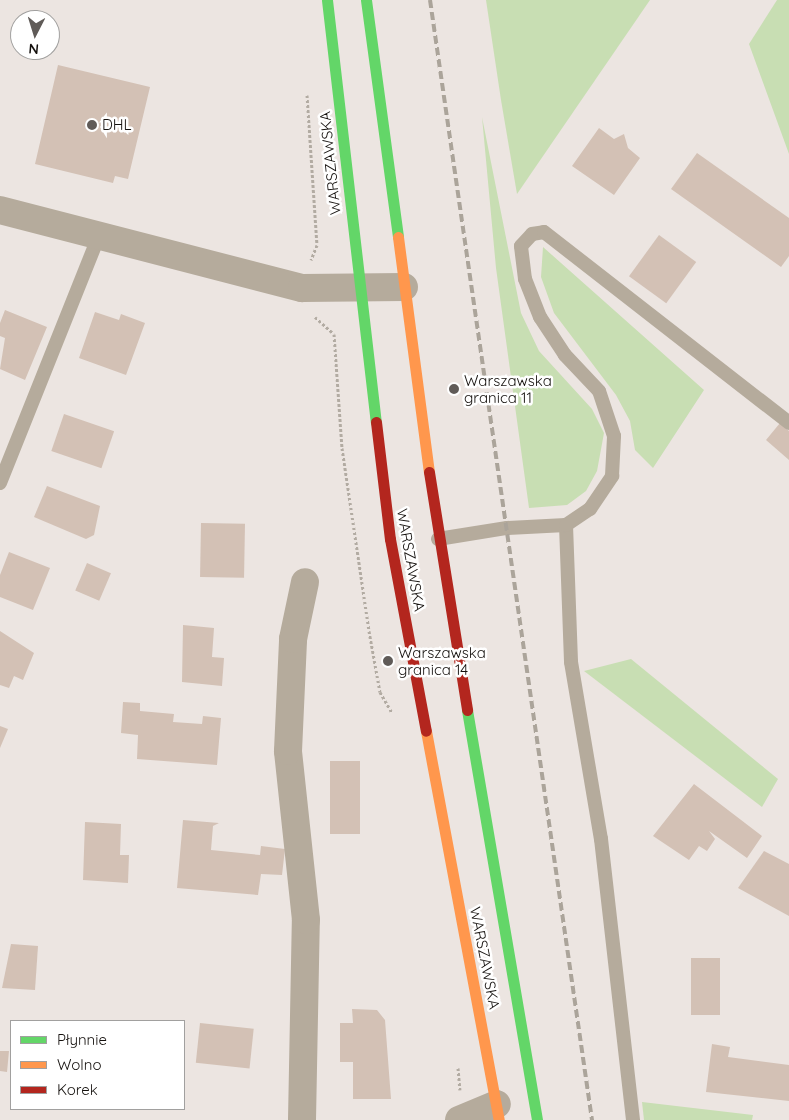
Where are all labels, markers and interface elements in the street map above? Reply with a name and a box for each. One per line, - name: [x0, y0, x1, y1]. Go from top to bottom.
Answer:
- north arrow: [10, 10, 60, 60]
- text: N: [28, 40, 40, 58]
- street label: WARSZAWSKA: [316, 110, 344, 216]
- place label: DHL: [102, 116, 132, 134]
- marker: DHL: [86, 119, 98, 131]
- place label: Warszawska granica 11: [464, 371, 552, 406]
- marker: Warszawska granica 11: [448, 383, 460, 395]
- street label: WARSZAWSKA: [393, 507, 429, 613]
- place label: Warszawska granica 14: [398, 643, 486, 678]
- marker: Warszawska granica 14: [382, 655, 394, 667]
- street label: WARSZAWSKA: [466, 905, 504, 1011]
- legend: [10, 1020, 185, 1110]
- text: Płynnie: [57, 1030, 107, 1049]
- text: Wolno: [57, 1055, 102, 1074]
- text: Korek: [57, 1080, 98, 1099]

